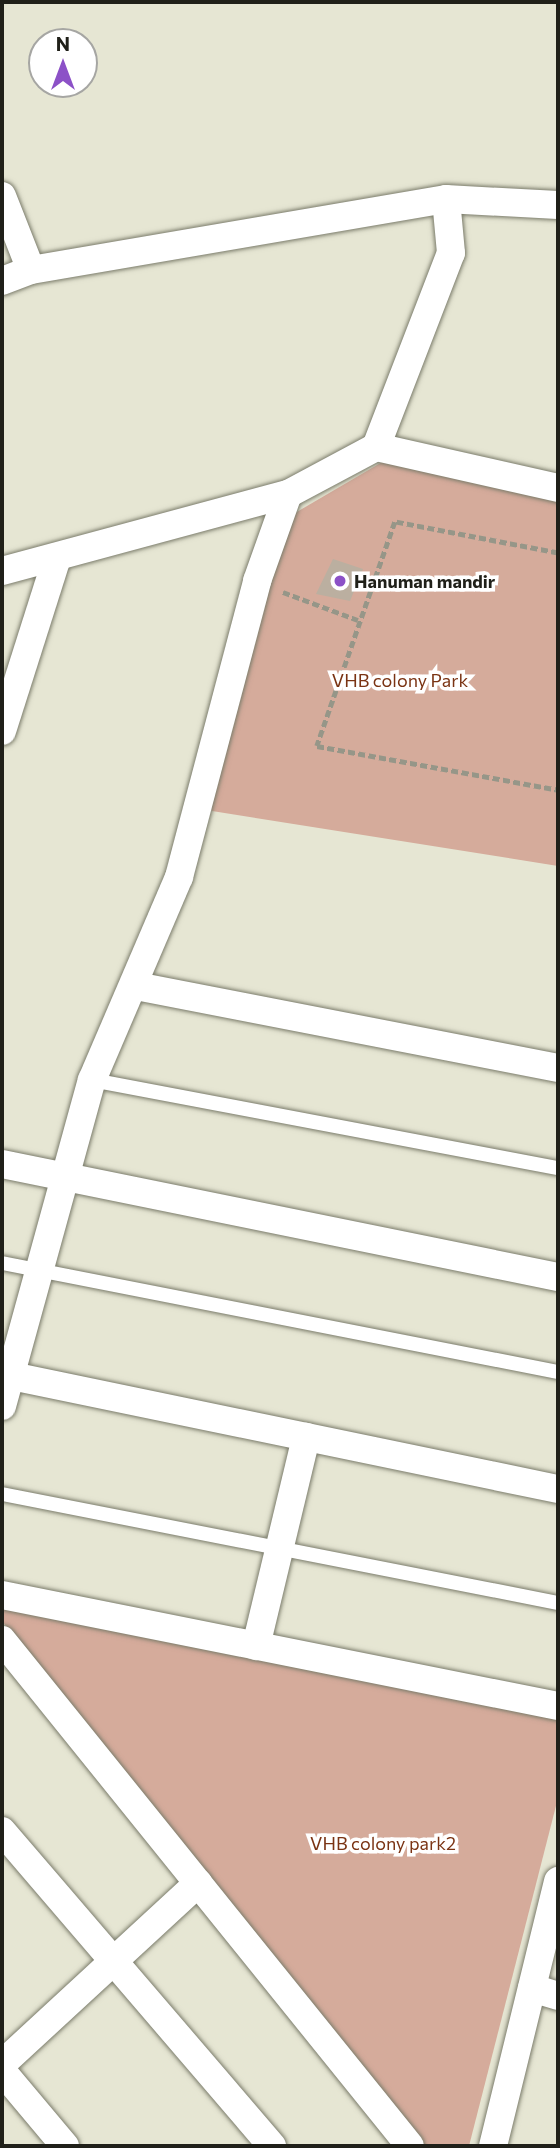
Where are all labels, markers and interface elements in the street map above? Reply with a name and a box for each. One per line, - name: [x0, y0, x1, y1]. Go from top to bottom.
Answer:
- north arrow: [28, 28, 98, 98]
- text: N: [56, 32, 70, 55]
- place label: Hanuman mandir: [354, 570, 495, 592]
- marker: Hanuman mandir: [332, 573, 348, 589]
- park label: VHB colony Park: [332, 669, 468, 691]
- park label: VHB colony park2: [310, 1832, 456, 1854]

